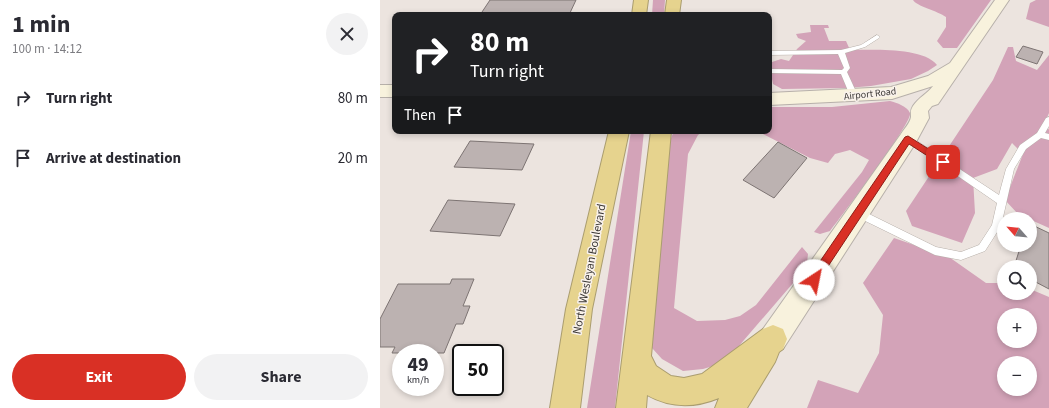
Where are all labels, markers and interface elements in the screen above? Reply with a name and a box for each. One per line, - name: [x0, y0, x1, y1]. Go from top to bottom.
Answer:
- text: 1 min: [12, 7, 70, 42]
- button: close: [326, 13, 368, 55]
- text: 80 m: [470, 22, 529, 62]
- icon: right: [404, 28, 456, 80]
- text: 100 m · 14:12: [12, 40, 82, 58]
- text: Turn right: [470, 59, 544, 84]
- street label: Airport Road: [843, 84, 897, 104]
- icon: right: [12, 87, 34, 109]
- text: Turn right: [46, 88, 112, 109]
- text: 80 m: [338, 88, 368, 109]
- icon: arrive: [444, 104, 466, 126]
- text: Then: [404, 105, 436, 126]
- pin: [926, 145, 960, 179]
- icon: arrive: [12, 147, 34, 169]
- text: Arrive at destination: [46, 148, 181, 169]
- text: 20 m: [338, 148, 368, 169]
- icon: arrive: [932, 151, 954, 173]
- street label: North Wesleyan Boulevard: [568, 202, 610, 336]
- north arrow: [997, 212, 1037, 252]
- map controls: [997, 212, 1037, 396]
- position arrow: [793, 259, 835, 301]
- button: search: [997, 260, 1037, 300]
- button: +: [997, 308, 1037, 348]
- speed limit sign: 50: [452, 344, 504, 396]
- text: 49: [407, 351, 429, 379]
- button: Exit: [12, 354, 186, 400]
- button: Share: [194, 354, 368, 400]
- button: −: [997, 356, 1037, 396]
- text: km/h: [407, 373, 429, 387]

